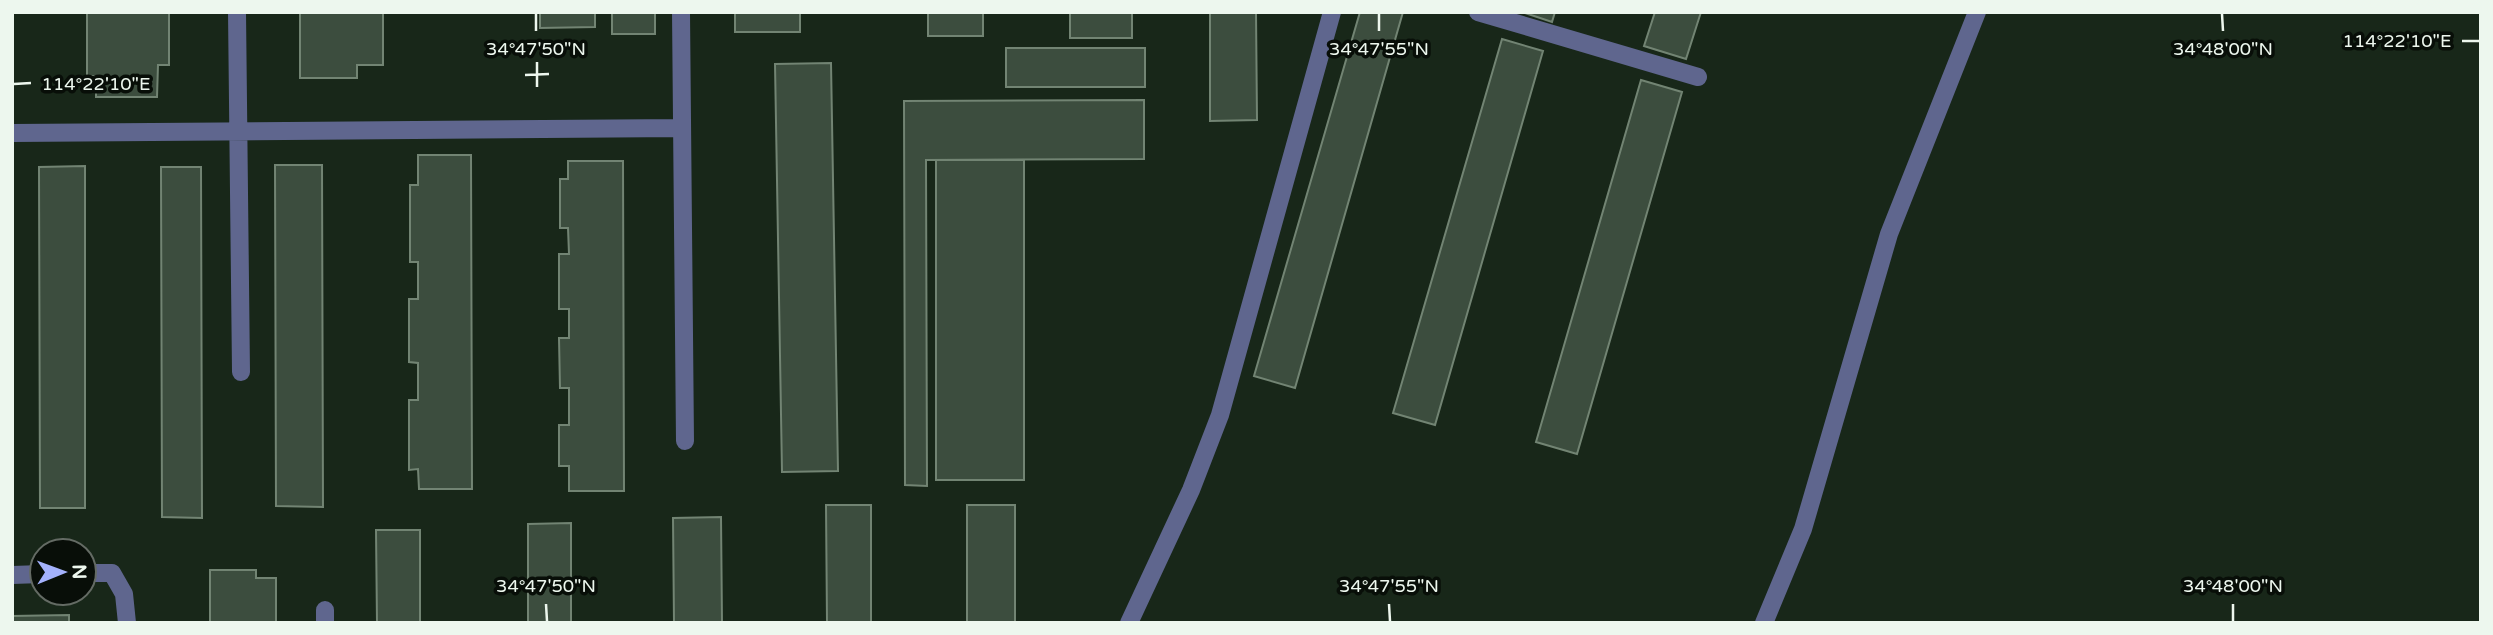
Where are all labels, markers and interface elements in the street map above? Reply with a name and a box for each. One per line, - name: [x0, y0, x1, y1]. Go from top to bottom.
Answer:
- text: 114°22'10"E: [2343, 30, 2451, 52]
- text: 34°47'50"N: [486, 38, 586, 60]
- text: 34°47'55"N: [1329, 38, 1429, 60]
- text: 34°48'00"N: [2173, 38, 2273, 60]
- text: 114°22'10"E: [42, 73, 150, 95]
- north arrow: [28, 537, 98, 607]
- text: N: [68, 564, 90, 580]
- text: 34°47'50"N: [496, 575, 596, 597]
- text: 34°47'55"N: [1339, 575, 1439, 597]
- text: 34°48'00"N: [2183, 575, 2283, 597]

